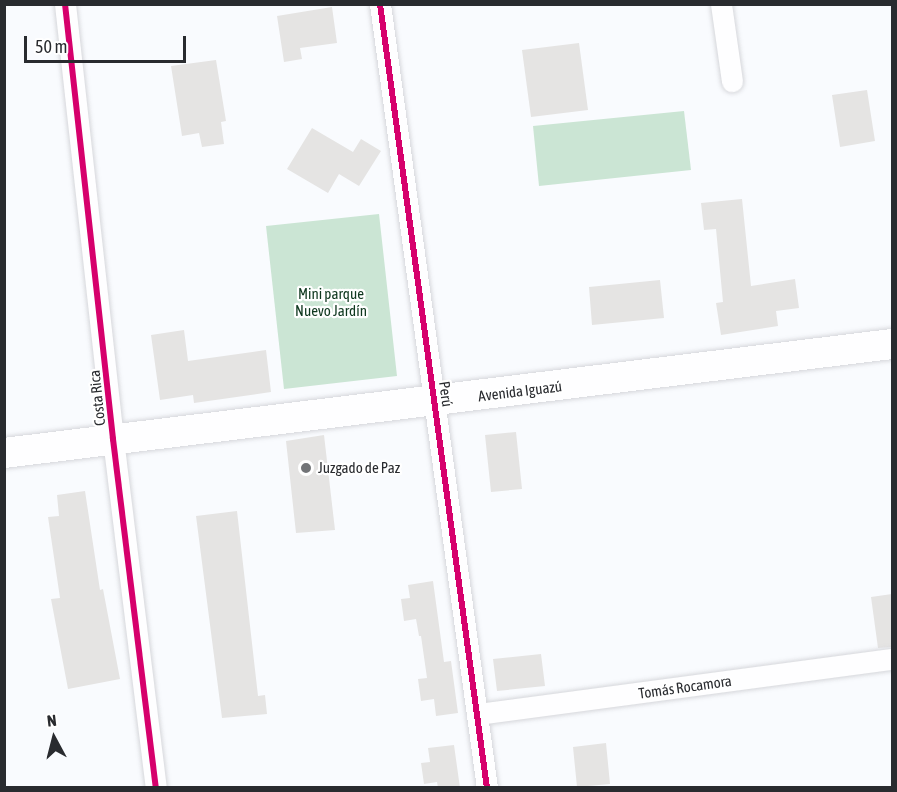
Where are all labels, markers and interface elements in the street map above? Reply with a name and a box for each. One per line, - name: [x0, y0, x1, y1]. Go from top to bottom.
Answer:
- scale bar: [27, 24, 189, 62]
- text: 50 m: [35, 36, 67, 57]
- park label: Mini parque Nuevo Jardín: [295, 284, 367, 319]
- street label: Costa Rica: [85, 369, 109, 427]
- street label: Avenida Iguazú: [477, 377, 563, 405]
- street label: Perú: [435, 380, 457, 408]
- place label: Juzgado de Paz: [318, 459, 400, 477]
- marker: Juzgado de Paz: [299, 461, 313, 475]
- street label: Tomás Rocamora: [637, 672, 733, 702]
- north arrow: [24, 708, 84, 768]
- text: N: [46, 711, 58, 730]

